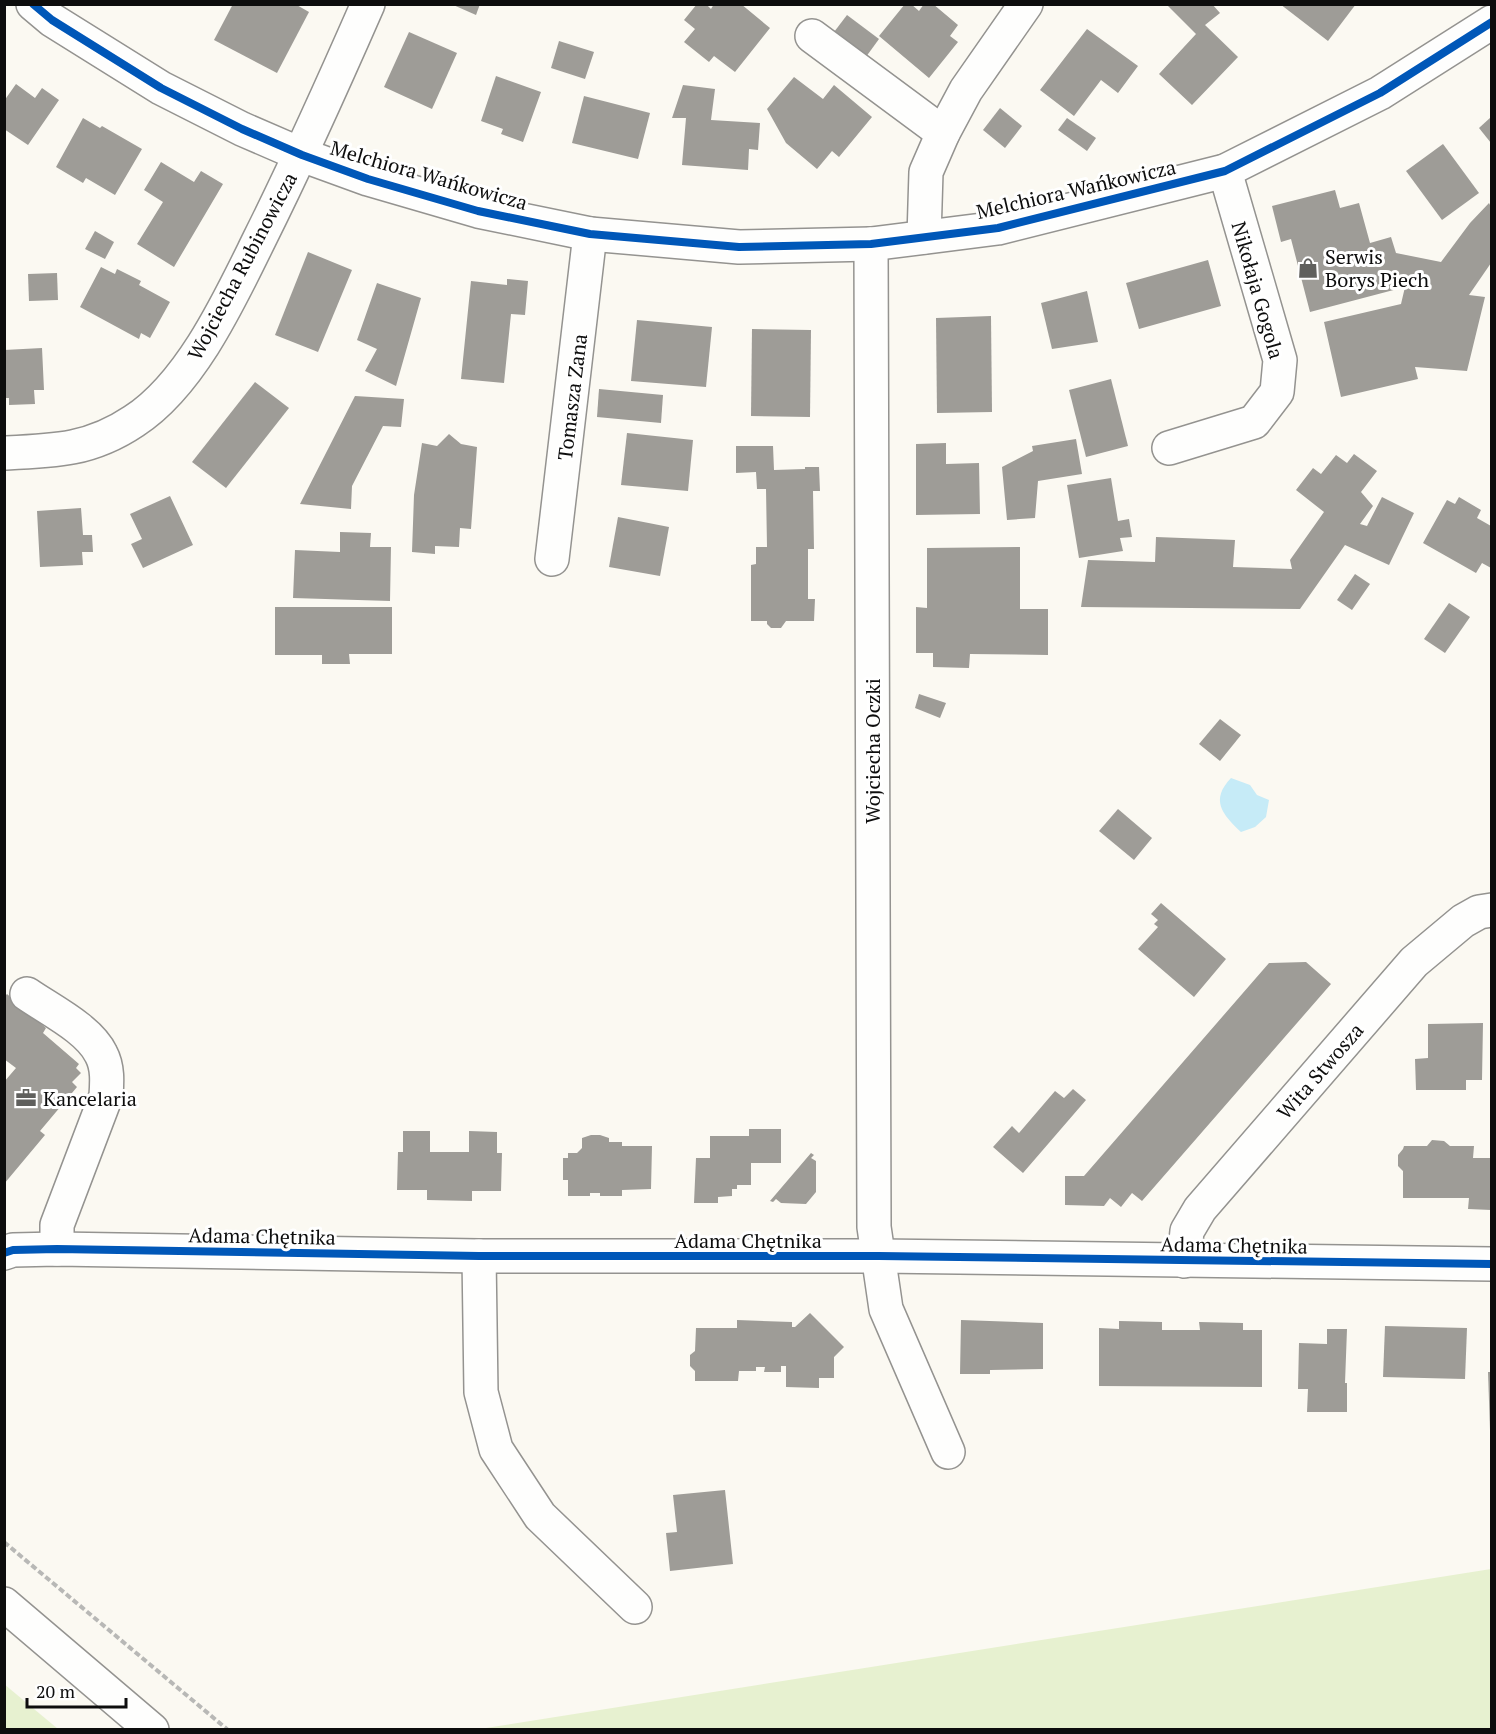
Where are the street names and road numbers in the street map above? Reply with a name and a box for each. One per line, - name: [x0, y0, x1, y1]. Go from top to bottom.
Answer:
- street label: Melchiora Wańkowicza: [327, 134, 531, 216]
- street label: Melchiora Wańkowicza: [974, 153, 1178, 225]
- street label: Wojciecha Rubinowicza: [181, 167, 303, 365]
- street label: Nikołaja Gogola: [1226, 218, 1290, 362]
- street label: Tomasza Zana: [551, 332, 593, 462]
- street label: Wojciecha Oczki: [859, 678, 886, 824]
- street label: Wita Stwosza: [1271, 1017, 1369, 1125]
- street label: Adama Chętnika: [188, 1221, 336, 1251]
- street label: Adama Chętnika: [674, 1227, 822, 1254]
- street label: Adama Chętnika: [1160, 1230, 1308, 1260]

